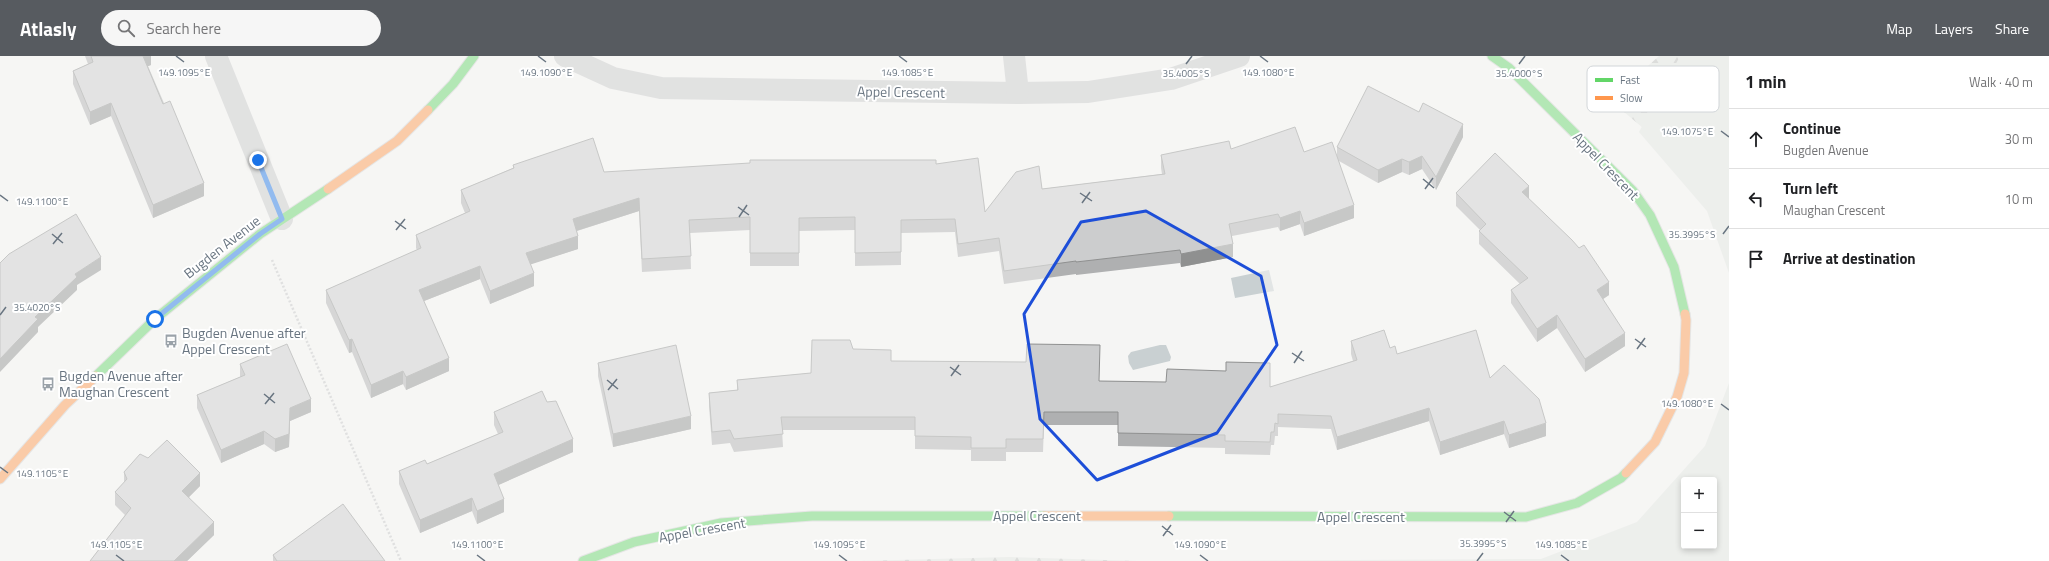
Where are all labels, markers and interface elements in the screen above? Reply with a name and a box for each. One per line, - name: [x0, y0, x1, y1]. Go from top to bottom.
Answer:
- search box: [101, 10, 381, 46]
- text: Atlasly: [20, 14, 77, 43]
- icon: search: [115, 17, 137, 39]
- text: Search here: [147, 17, 221, 40]
- text: Map: [1886, 18, 1912, 39]
- text: Layers: [1934, 18, 1973, 39]
- text: Share: [1995, 18, 2029, 39]
- text: 149.1095°E: [158, 65, 211, 80]
- text: 149.1090°E: [520, 65, 573, 80]
- text: 149.1085°E: [881, 65, 934, 80]
- text: 149.1080°E: [1242, 65, 1295, 80]
- text: 35.4005°S: [1163, 66, 1209, 81]
- text: 35.4000°S: [1496, 66, 1542, 81]
- legend: [1587, 66, 1719, 112]
- text: 1 min: [1745, 69, 1786, 95]
- text: Fast: [1620, 72, 1640, 88]
- text: Walk · 40 m: [1969, 72, 2033, 92]
- street label: Appel Crescent: [857, 80, 945, 103]
- text: Slow: [1620, 90, 1643, 106]
- text: Continue: [1783, 117, 1841, 140]
- text: 149.1075°E: [1661, 124, 1714, 139]
- street label: Appel Crescent: [1568, 127, 1644, 205]
- icon: ahead: [1745, 128, 1767, 150]
- text: 30 m: [2005, 129, 2033, 149]
- text: Bugden Avenue: [1783, 140, 1869, 160]
- route end: [249, 151, 267, 169]
- text: Turn left: [1783, 177, 1838, 200]
- icon: left: [1745, 188, 1767, 210]
- text: 10 m: [2005, 189, 2033, 209]
- text: 149.1100°E: [16, 194, 69, 209]
- text: Maughan Crescent: [1783, 200, 1885, 220]
- street label: Bugden Avenue: [179, 210, 264, 283]
- text: 35.3995°S: [1669, 227, 1715, 242]
- text: Arrive at destination: [1783, 247, 1916, 270]
- icon: arrive: [1745, 248, 1767, 270]
- text: 35.4020°S: [14, 300, 60, 315]
- route start: [146, 310, 164, 328]
- place label: Bugden Avenue after Appel Crescent: [182, 322, 306, 359]
- bus stop icon: Bugden Avenue after Appel Crescent: [163, 333, 179, 349]
- place label: Bugden Avenue after Maughan Crescent: [59, 365, 183, 402]
- bus stop icon: Bugden Avenue after Maughan Crescent: [40, 376, 56, 392]
- text: 149.1080°E: [1661, 396, 1714, 411]
- text: 149.1105°E: [16, 466, 69, 481]
- map controls: [1681, 477, 1717, 549]
- button: +: [1681, 477, 1717, 513]
- street label: Appel Crescent: [993, 505, 1081, 526]
- street label: Appel Crescent: [1317, 506, 1405, 527]
- street label: Appel Crescent: [657, 512, 747, 547]
- button: −: [1681, 513, 1717, 549]
- text: 35.3995°S: [1460, 536, 1506, 551]
- text: 149.1105°E: [90, 537, 143, 552]
- text: 149.1100°E: [451, 537, 504, 552]
- text: 149.1095°E: [813, 537, 866, 552]
- text: 149.1090°E: [1174, 537, 1227, 552]
- text: 149.1085°E: [1535, 537, 1588, 552]

